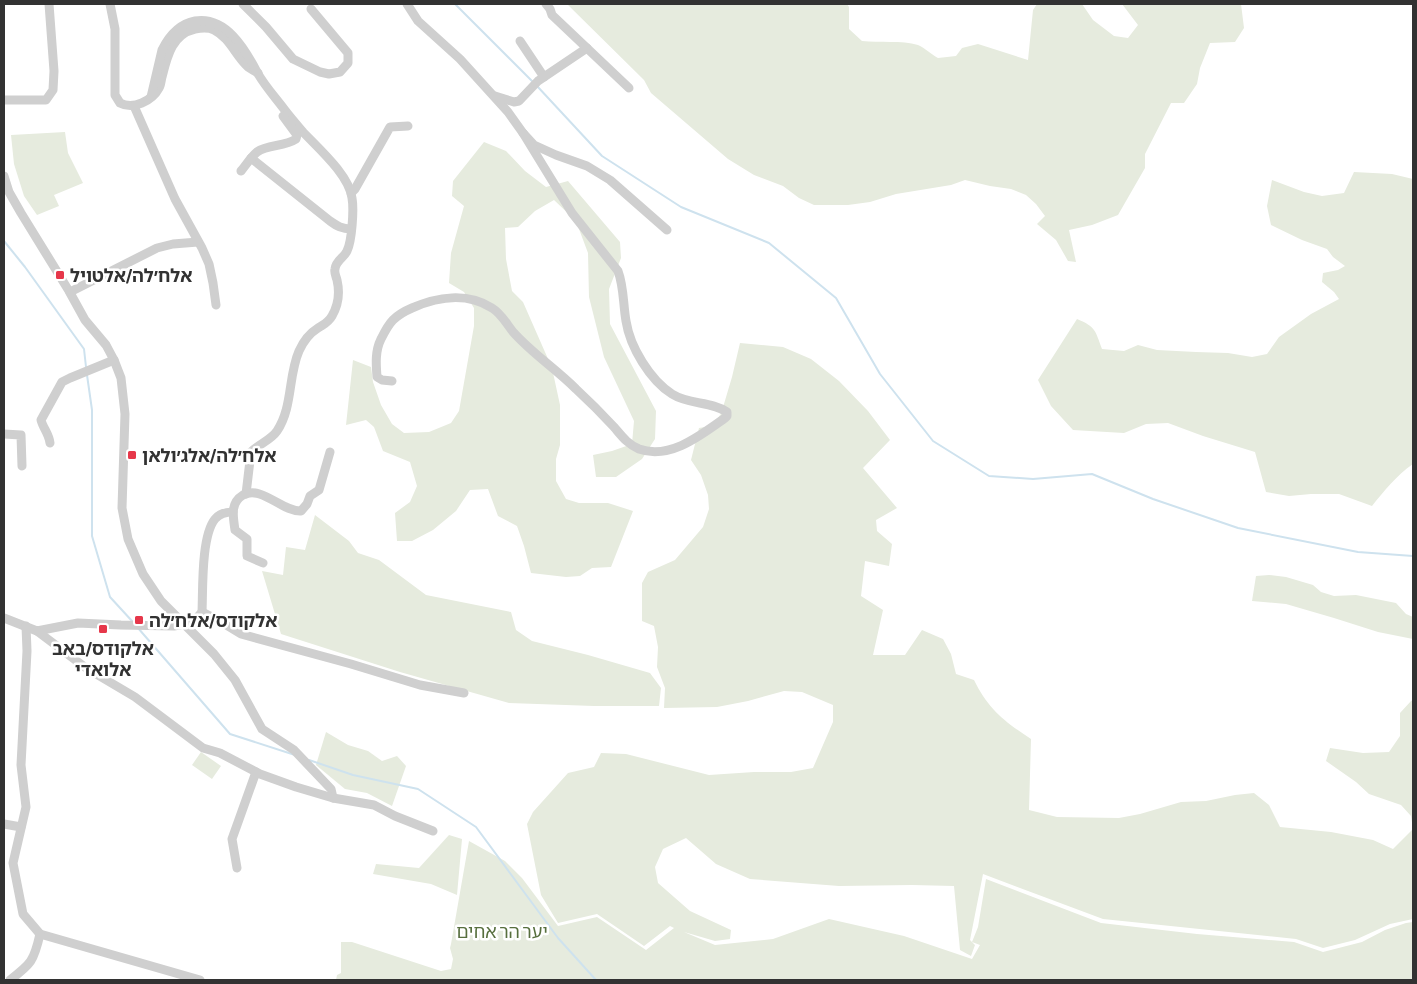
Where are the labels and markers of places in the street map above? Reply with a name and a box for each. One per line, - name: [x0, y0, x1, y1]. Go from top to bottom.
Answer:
- place label: אלח׳לה/אלטויל: [70, 265, 192, 286]
- marker: אלח׳לה/אלטויל: [54, 269, 66, 281]
- place label: אלח׳לה/אלג׳ולאן: [142, 445, 277, 466]
- marker: אלח׳לה/אלג׳ולאן: [126, 449, 138, 461]
- place label: אלקודס/אלח׳לה: [149, 610, 278, 631]
- marker: אלקודס/אלח׳לה: [133, 614, 145, 626]
- marker: אלקודס/באב אלואדי: [97, 623, 109, 635]
- place label: אלקודס/באב אלואדי: [52, 638, 154, 680]

